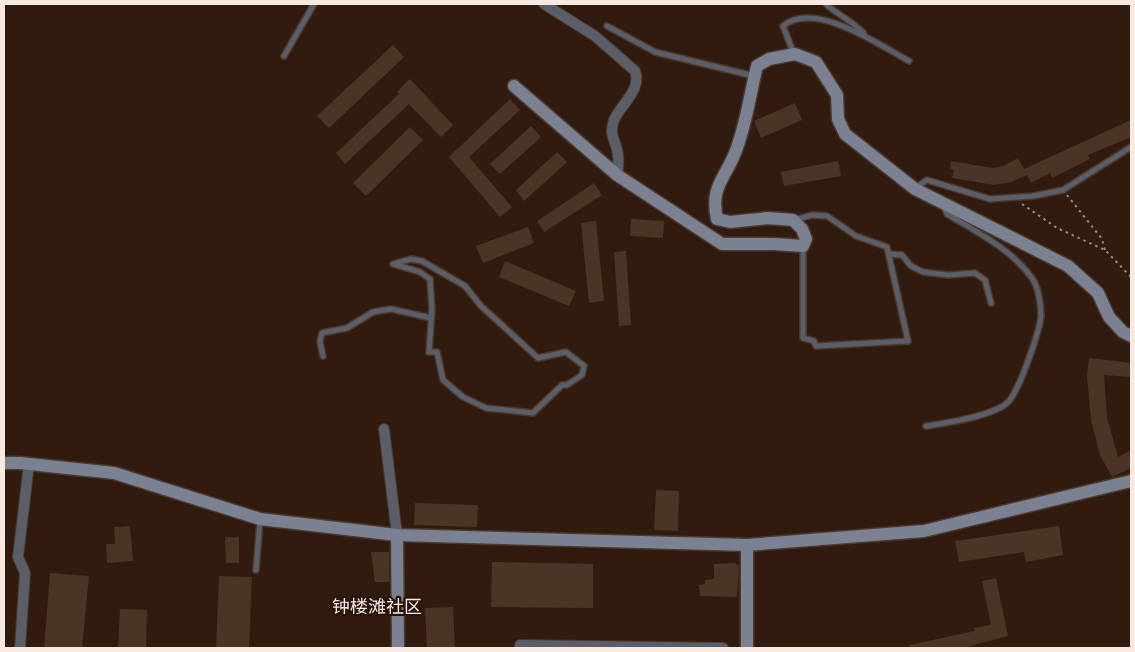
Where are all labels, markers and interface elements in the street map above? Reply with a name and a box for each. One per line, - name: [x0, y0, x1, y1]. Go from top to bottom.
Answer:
- district label: 钟楼滩社区: [332, 596, 422, 618]

